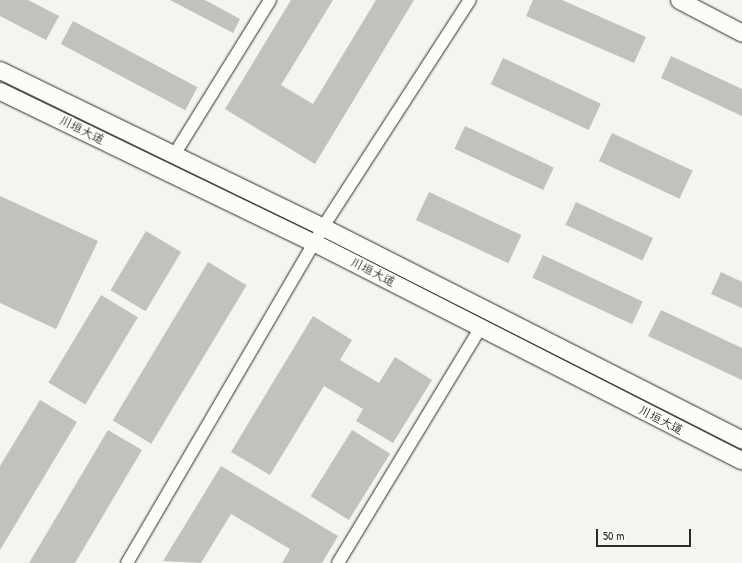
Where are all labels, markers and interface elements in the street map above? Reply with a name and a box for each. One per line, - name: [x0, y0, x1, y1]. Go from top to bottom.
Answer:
- street label: 川垣大道: [57, 113, 107, 147]
- street label: 川垣大道: [348, 255, 398, 289]
- street label: 川垣大道: [636, 403, 686, 437]
- scale bar: [598, 521, 693, 547]
- text: 50 m: [603, 527, 624, 544]

